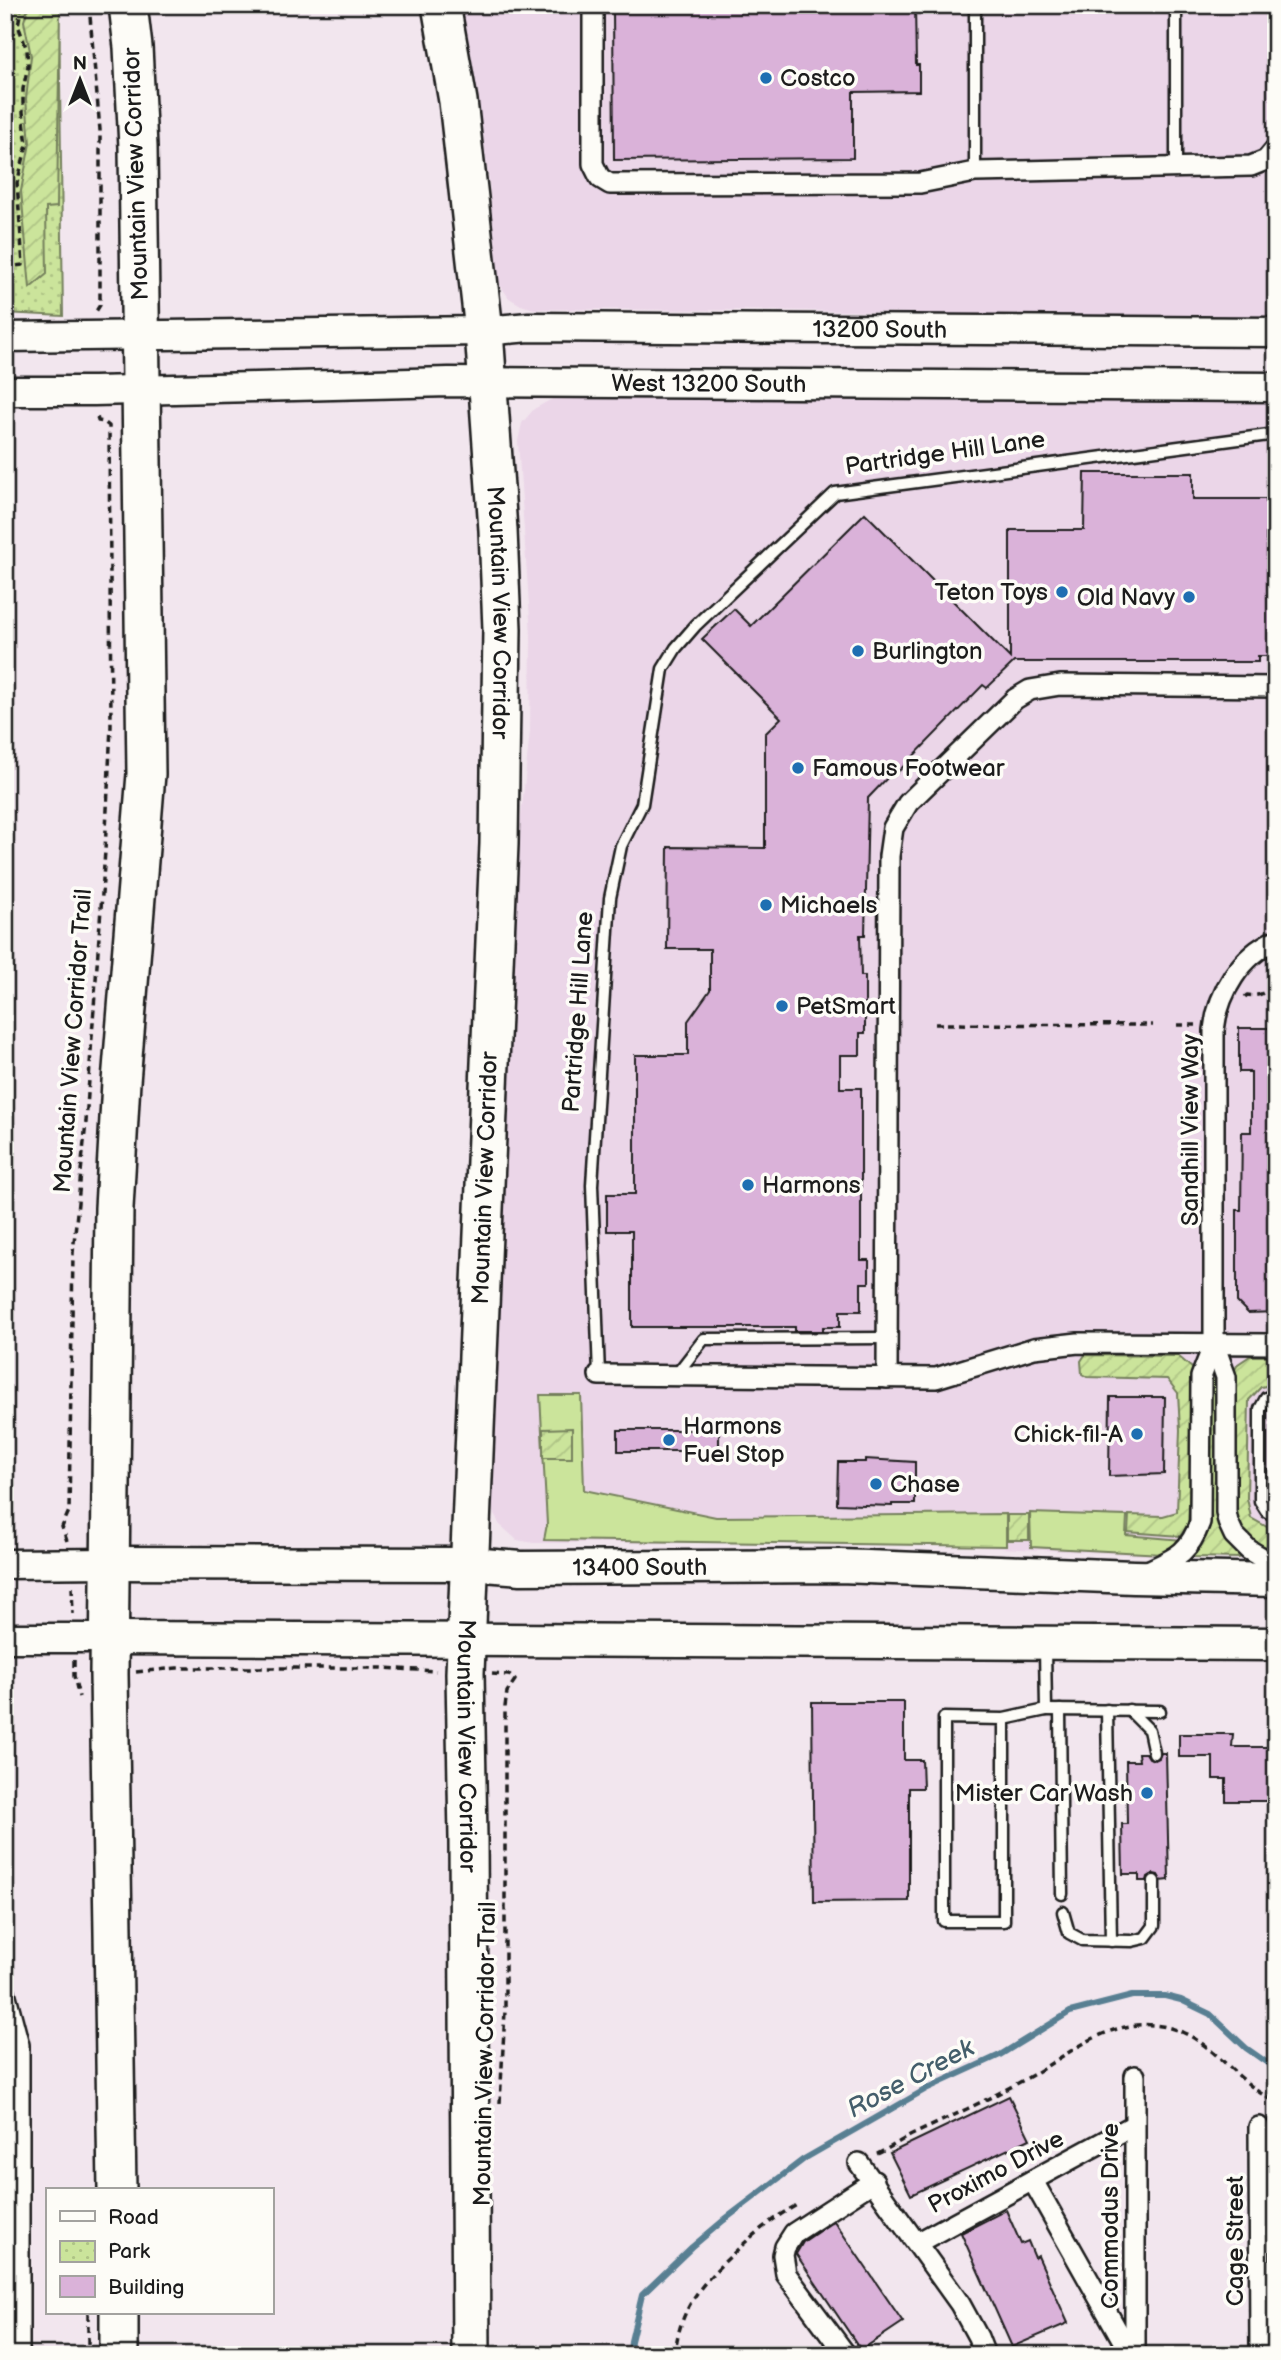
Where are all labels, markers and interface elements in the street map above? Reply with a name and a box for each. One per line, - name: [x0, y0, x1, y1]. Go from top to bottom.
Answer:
- north arrow: [46, 46, 116, 116]
- street label: Mountain View Corridor: [117, 47, 155, 301]
- text: N: [73, 53, 87, 76]
- place label: Costco: [780, 64, 856, 93]
- marker: Costco: [758, 70, 774, 86]
- street label: 13200 South: [812, 314, 947, 344]
- street label: West 13200 South: [611, 368, 806, 399]
- street label: Partridge Hill Lane: [843, 425, 1047, 481]
- street label: Mountain View Corridor: [480, 485, 517, 740]
- place label: Teton Toys: [935, 578, 1048, 607]
- place label: Old Navy: [1077, 583, 1175, 612]
- marker: Teton Toys: [1054, 584, 1070, 600]
- marker: Old Navy: [1181, 589, 1197, 605]
- place label: Burlington: [872, 637, 983, 666]
- marker: Burlington: [850, 643, 866, 659]
- place label: Famous Footwear: [812, 754, 1005, 783]
- marker: Famous Footwear: [790, 760, 806, 776]
- street label: Mountain View Corridor Trail: [48, 888, 98, 1194]
- place label: Michaels: [780, 891, 878, 920]
- marker: Michaels: [758, 897, 774, 913]
- street label: Partridge Hill Lane: [557, 911, 599, 1113]
- place label: PetSmart: [796, 992, 897, 1021]
- marker: PetSmart: [774, 998, 790, 1014]
- street label: Sandhill View Way: [1176, 1034, 1205, 1226]
- street label: Mountain View Corridor: [466, 1051, 504, 1305]
- place label: Harmons: [762, 1171, 861, 1200]
- marker: Harmons: [740, 1177, 756, 1193]
- place label: Harmons Fuel Stop: [683, 1412, 785, 1469]
- place label: Chick-fil-A: [1014, 1420, 1123, 1449]
- marker: Chick-fil-A: [1129, 1426, 1145, 1442]
- marker: Harmons Fuel Stop: [661, 1432, 677, 1448]
- place label: Chase: [890, 1470, 960, 1499]
- marker: Chase: [868, 1476, 884, 1492]
- street label: 13400 South: [572, 1552, 707, 1582]
- street label: Mountain View Corridor: [450, 1619, 483, 1873]
- place label: Mister Car Wash: [955, 1779, 1133, 1808]
- marker: Mister Car Wash: [1139, 1785, 1155, 1801]
- street label: Mountain View Corridor Trail: [468, 1901, 502, 2207]
- water label: Rose Creek: [842, 2032, 981, 2125]
- street label: Commodus Drive: [1096, 2123, 1125, 2309]
- street label: Proximo Drive: [923, 2124, 1069, 2220]
- street label: Cage Street: [1221, 2175, 1250, 2306]
- legend: [46, 2188, 273, 2314]
- text: Road: [108, 2205, 159, 2230]
- text: Park: [108, 2239, 151, 2264]
- text: Building: [108, 2275, 184, 2300]

